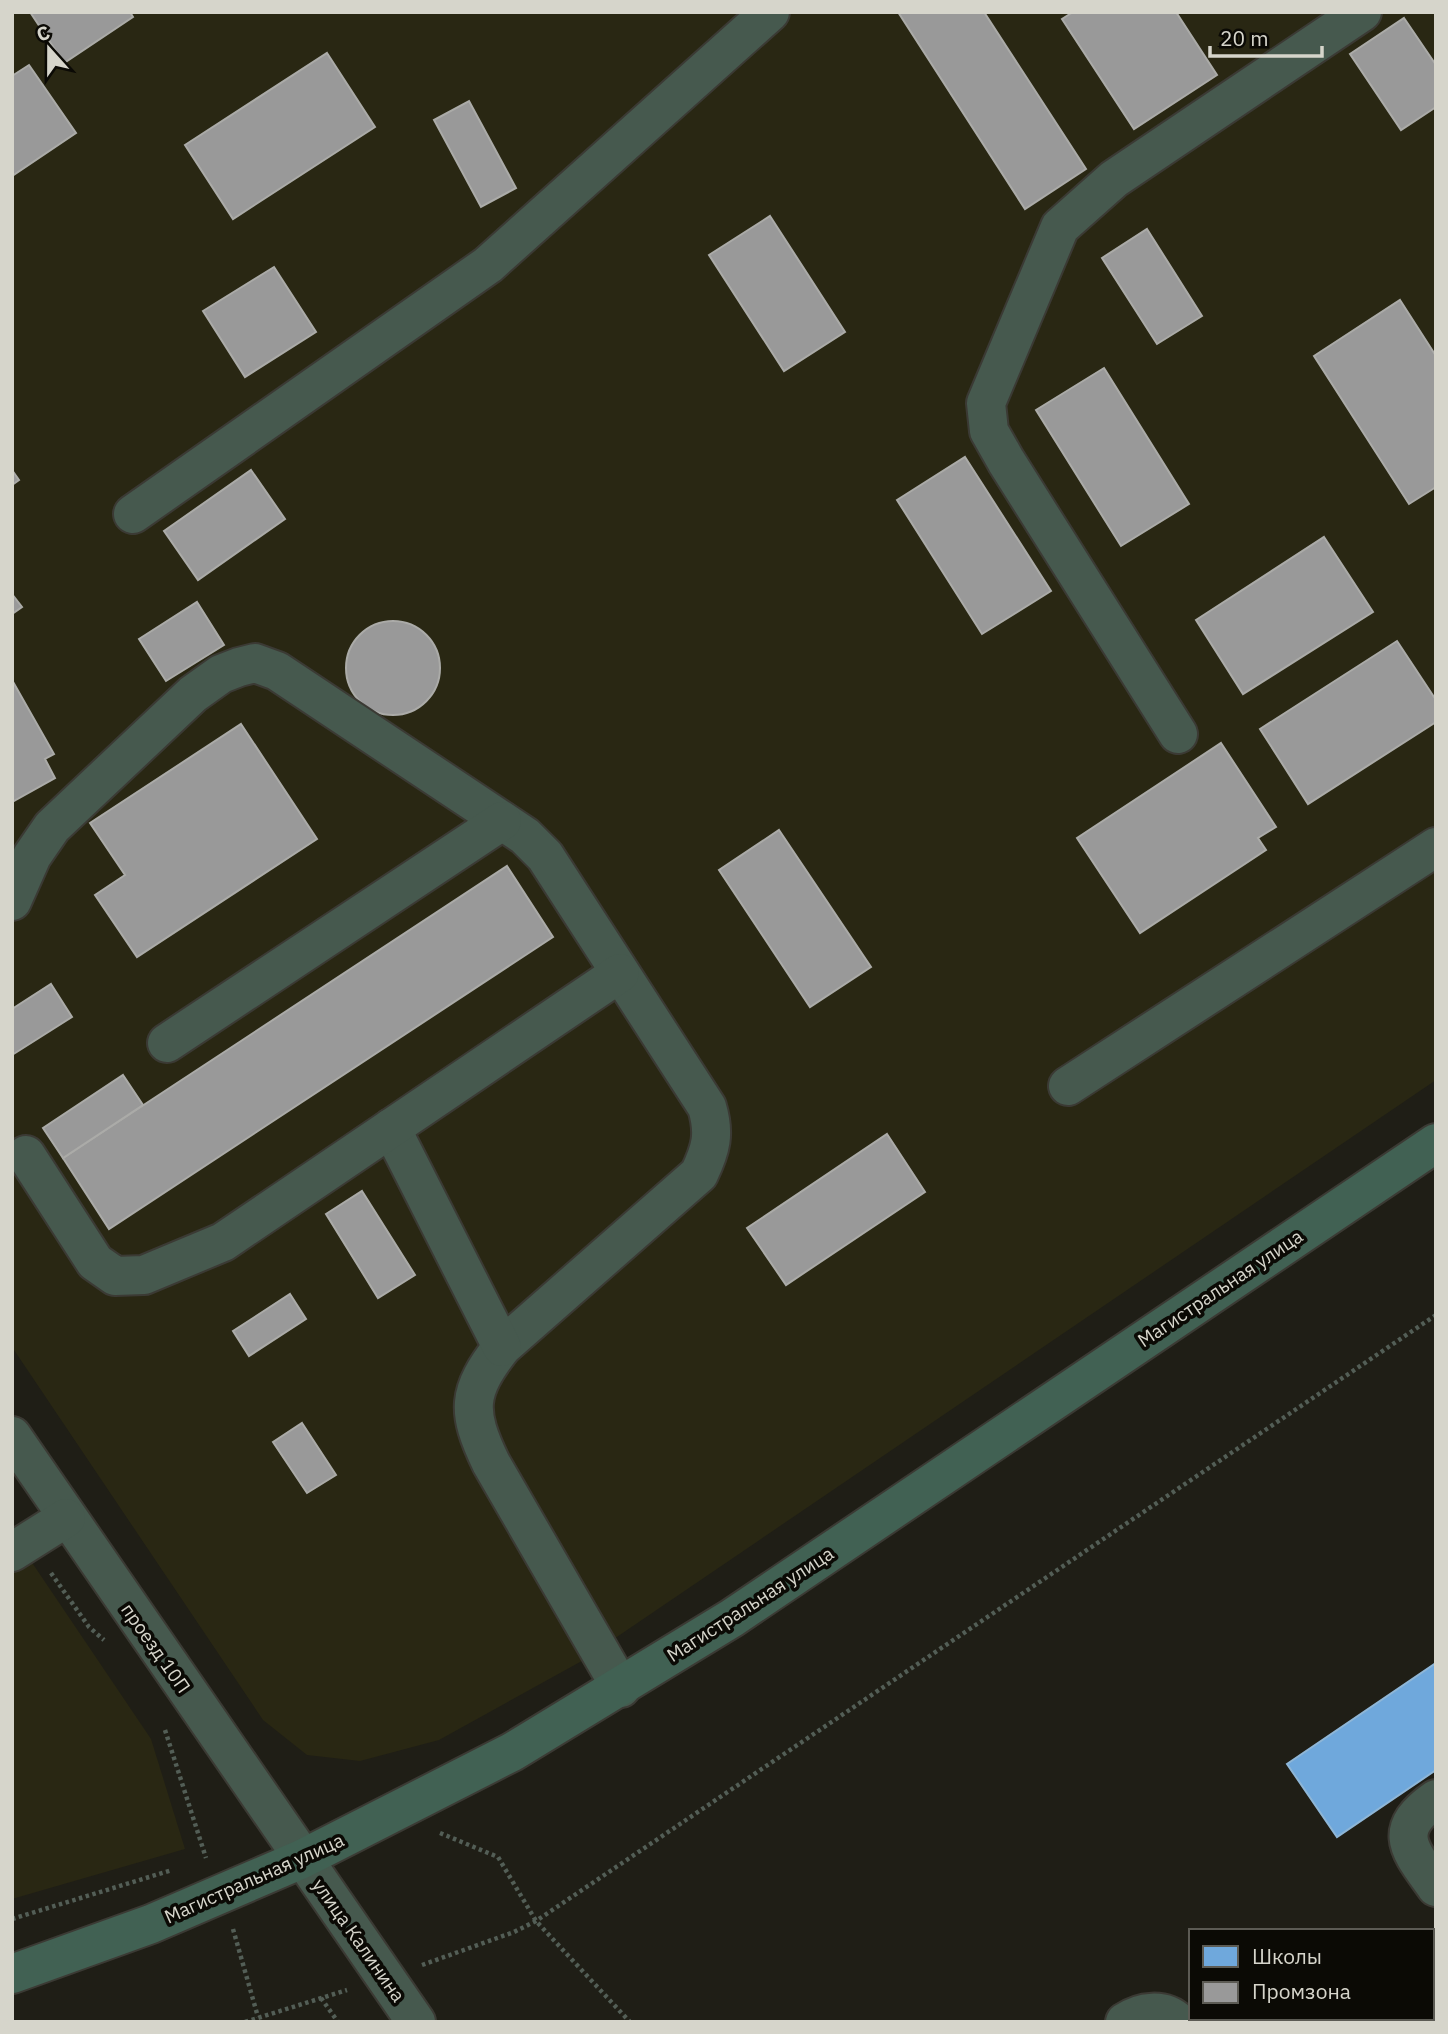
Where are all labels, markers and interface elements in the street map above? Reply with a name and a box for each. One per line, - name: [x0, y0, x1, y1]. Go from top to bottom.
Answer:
- north arrow: [14, 14, 84, 84]
- scale bar: [1210, 14, 1322, 58]
- text: С: [33, 20, 53, 47]
- text: 20 m: [1220, 24, 1269, 52]
- street label: Магистральная улица: [1133, 1224, 1307, 1352]
- street label: Магистральная улица: [662, 1541, 838, 1667]
- street label: проезд 10П: [116, 1598, 196, 1698]
- street label: Магистральная улица: [160, 1828, 348, 1928]
- street label: улица Калинина: [307, 1874, 411, 2006]
- legend: [1189, 1929, 1434, 2020]
- text: Школы: [1252, 1942, 1322, 1970]
- text: Промзона: [1252, 1977, 1351, 2005]

